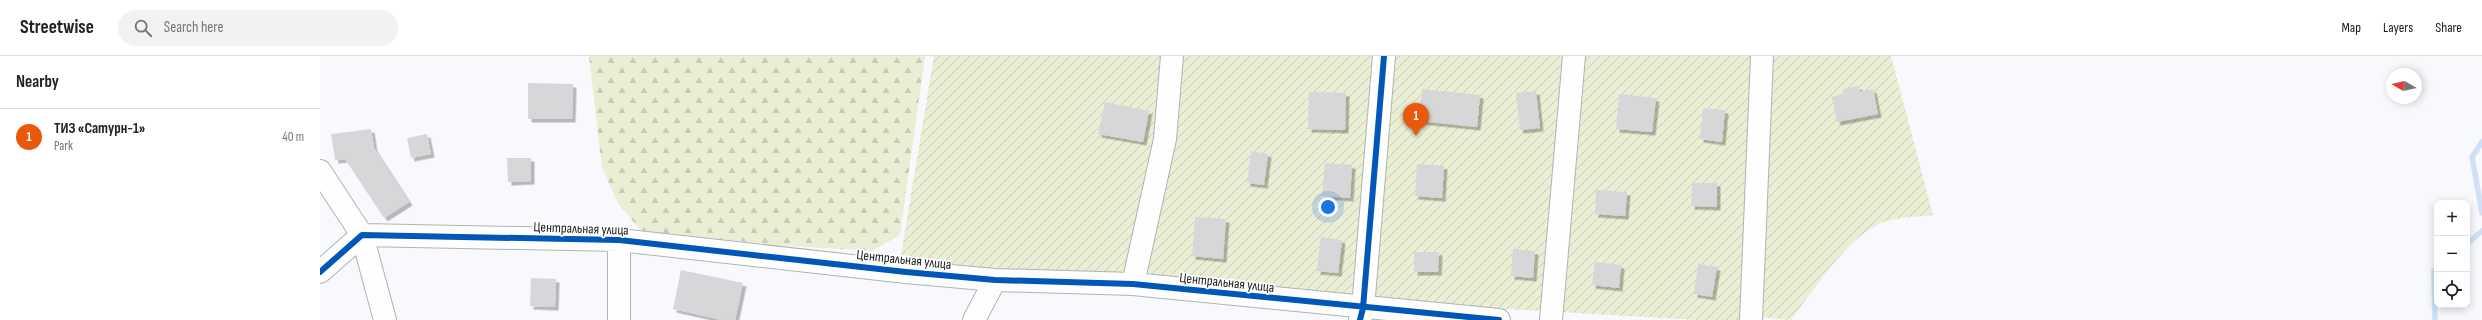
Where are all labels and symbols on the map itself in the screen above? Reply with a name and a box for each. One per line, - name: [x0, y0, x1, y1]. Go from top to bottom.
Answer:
- north arrow: [2386, 68, 2422, 104]
- pin: 1: [1403, 103, 1429, 136]
- your location: [1318, 197, 1338, 217]
- street label: Центральная улица: [533, 218, 629, 239]
- street label: Центральная улица: [856, 246, 952, 273]
- street label: Центральная улица: [1179, 269, 1275, 296]

